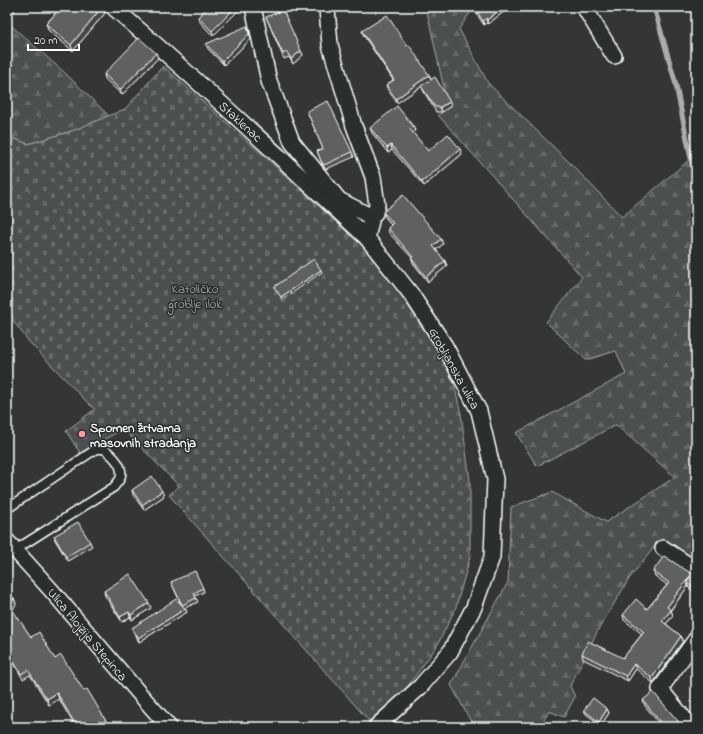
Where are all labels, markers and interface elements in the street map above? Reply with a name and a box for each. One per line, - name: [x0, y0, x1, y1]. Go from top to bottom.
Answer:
- scale bar: [28, 26, 79, 52]
- text: 20 m: [34, 32, 57, 50]
- street label: Staklenac: [214, 97, 266, 147]
- park label: Katoličko groblje Ilok: [167, 280, 222, 315]
- street label: Grobljanska ulica: [423, 325, 484, 413]
- place label: Spomen žrtvama masovnih stradanja: [90, 419, 196, 453]
- marker: Spomen žrtvama masovnih stradanja: [77, 429, 87, 439]
- street label: Ulica Alojzija Stepinca: [42, 584, 131, 685]

